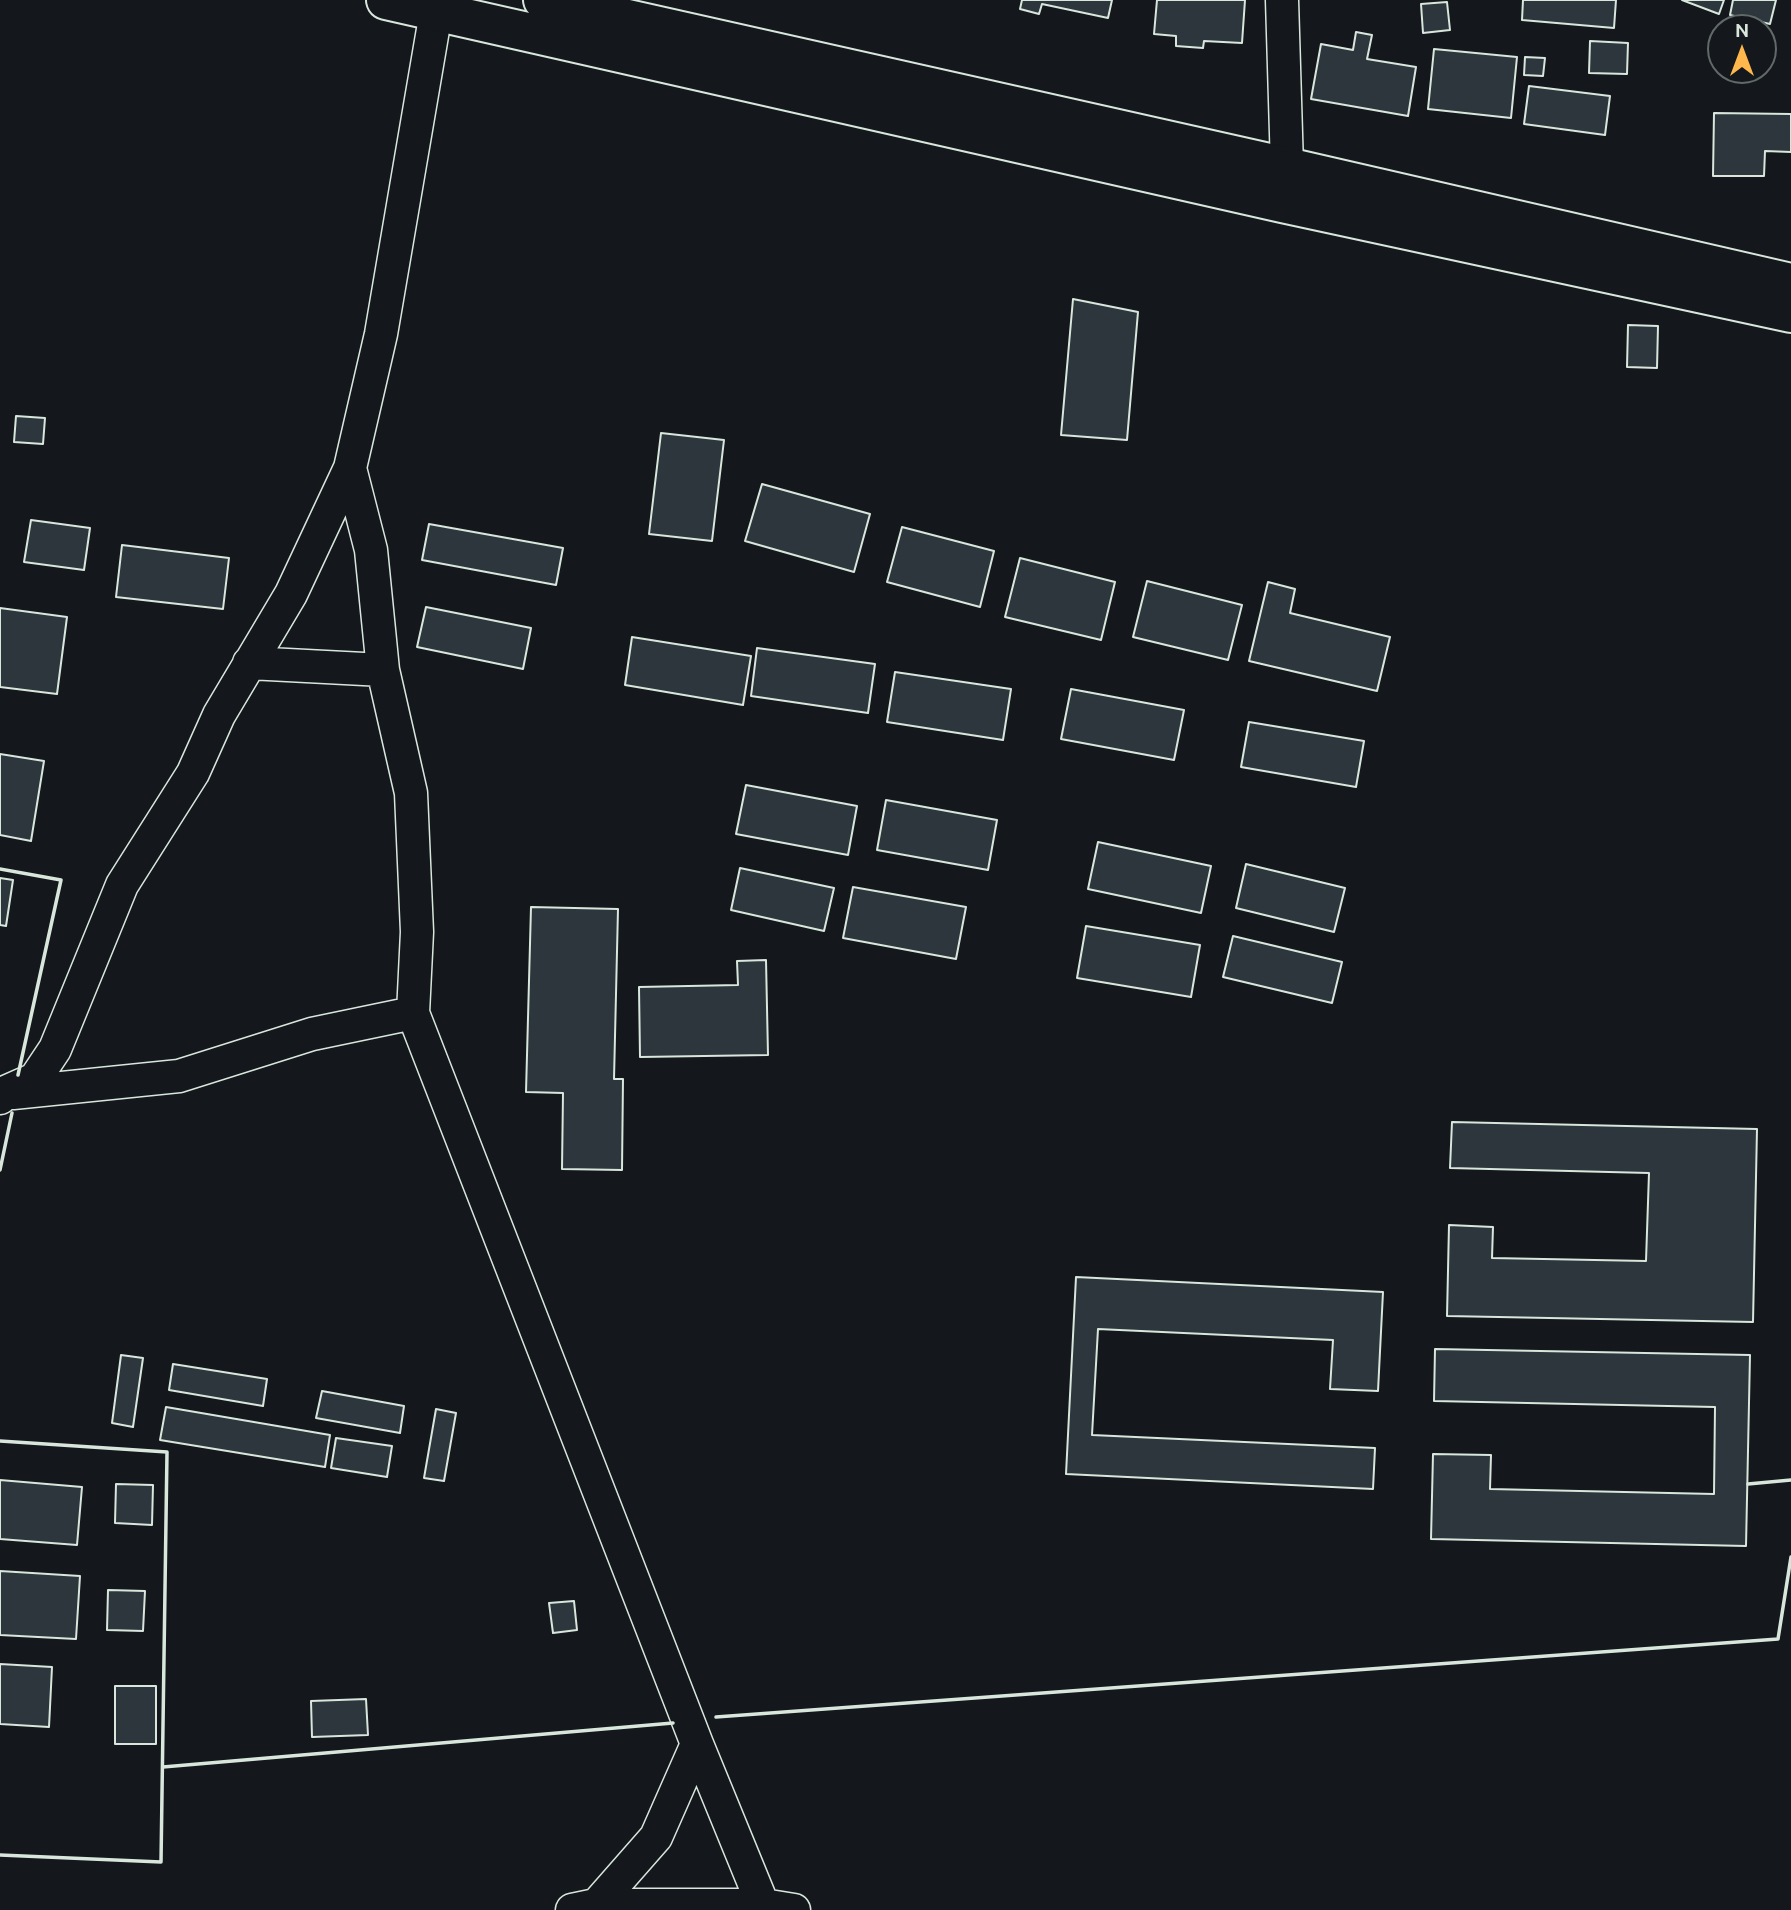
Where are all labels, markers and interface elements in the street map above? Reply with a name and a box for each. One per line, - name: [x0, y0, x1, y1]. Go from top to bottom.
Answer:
- north arrow: [1707, 14, 1777, 84]
- text: N: [1735, 19, 1749, 41]

